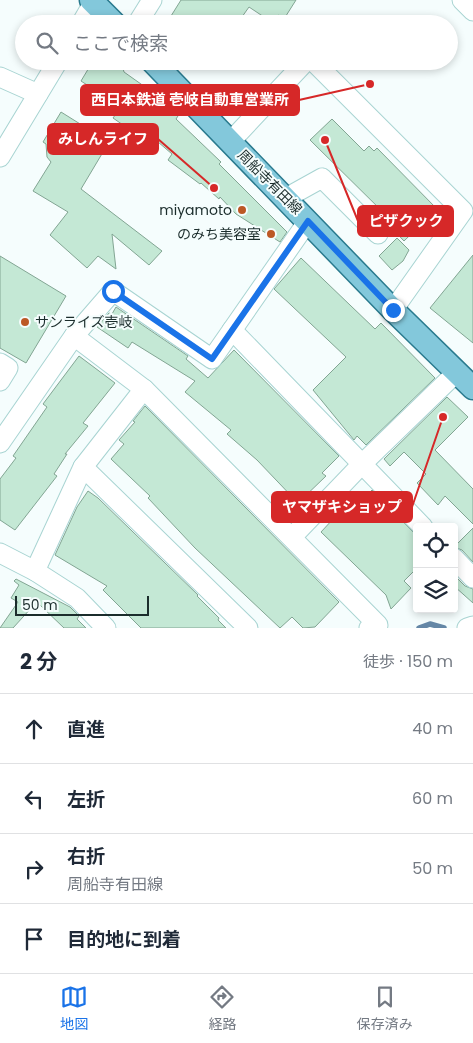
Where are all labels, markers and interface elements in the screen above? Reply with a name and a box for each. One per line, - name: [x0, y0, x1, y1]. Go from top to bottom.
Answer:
- search box: [15, 15, 458, 70]
- icon: search: [33, 29, 61, 57]
- text: ここで検索: [73, 30, 168, 57]
- callout: 西日本鉄道 壱岐自動車営業所: [81, 85, 299, 115]
- text: 西日本鉄道 壱岐自動車営業所: [91, 89, 289, 110]
- callout: みしんライフ: [48, 124, 158, 154]
- text: みしんライフ: [58, 128, 148, 149]
- street label: 周船寺有田線: [233, 145, 307, 219]
- place label: miyamoto: [159, 200, 232, 220]
- marker: miyamoto: [236, 204, 248, 216]
- callout: ピザクック: [358, 206, 453, 236]
- text: ピザクック: [368, 210, 444, 231]
- place label: のみち美容室: [177, 224, 261, 244]
- marker: のみち美容室: [265, 228, 277, 240]
- route start: [102, 280, 125, 303]
- route end: [382, 299, 405, 322]
- place label: サンライズ壱岐: [35, 312, 133, 332]
- marker: サンライズ壱岐: [19, 316, 31, 328]
- callout: ヤマザキショップ: [272, 492, 412, 522]
- text: ヤマザキショップ: [282, 496, 402, 517]
- map controls: [413, 523, 458, 613]
- button: locate: [413, 523, 458, 568]
- button: layers: [413, 568, 458, 613]
- scale bar: [15, 593, 149, 616]
- text: 50 m: [22, 595, 58, 615]
- text: 2 分: [20, 647, 57, 676]
- text: 徒歩 · 150 m: [363, 650, 453, 673]
- icon: ahead: [20, 715, 48, 743]
- text: 直進: [67, 716, 105, 743]
- text: 40 m: [412, 717, 453, 740]
- icon: left: [20, 785, 48, 813]
- text: 左折: [67, 786, 105, 813]
- text: 60 m: [412, 787, 453, 810]
- text: 右折: [67, 843, 105, 870]
- icon: right: [20, 855, 48, 883]
- text: 50 m: [412, 857, 453, 880]
- text: 周船寺有田線: [67, 873, 163, 896]
- icon: arrive: [20, 925, 48, 953]
- text: 目的地に到着: [67, 926, 181, 953]
- tab: 地図: [60, 983, 88, 1035]
- tab: 経路: [208, 983, 236, 1035]
- tab: 保存済み: [357, 983, 413, 1035]

